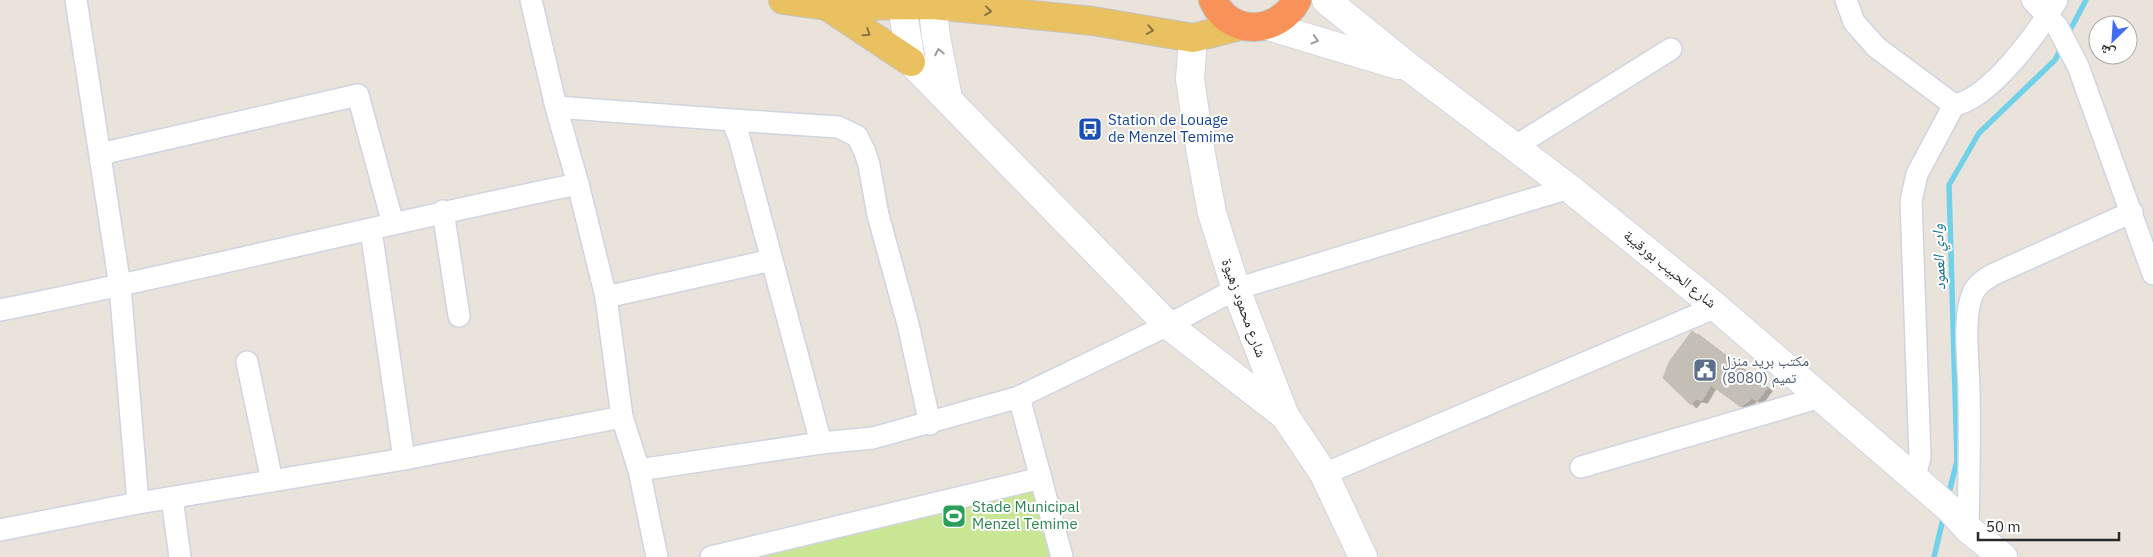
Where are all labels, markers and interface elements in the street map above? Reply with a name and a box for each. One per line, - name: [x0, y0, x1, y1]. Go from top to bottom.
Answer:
- one-way arrow: [985, 5, 993, 16]
- north arrow: [2088, 15, 2138, 65]
- one-way arrow: [1145, 25, 1154, 35]
- one-way arrow: [862, 27, 871, 36]
- one-way arrow: [1310, 35, 1318, 45]
- text: ش: [2097, 40, 2118, 63]
- one-way arrow: [934, 48, 945, 56]
- place label: Station de Louage de Menzel Temime: [1108, 110, 1234, 146]
- bus stop icon: Station de Louage de Menzel Temime: [1077, 116, 1103, 142]
- water label: وادي العمود: [1927, 223, 1952, 290]
- street label: شارع الحبيب بورقيبة: [1619, 225, 1721, 313]
- street label: شارع محمود زهيوة: [1217, 256, 1271, 360]
- place label: مكتب بريد منزل تميم (8080): [1722, 351, 1809, 388]
- public building icon: مكتب بريد منزل تميم (8080): [1692, 357, 1718, 383]
- place label: Stade Municipal Menzel Temime: [972, 497, 1080, 533]
- sports icon: Stade Municipal Menzel Temime: [941, 503, 967, 529]
- scale bar: [1978, 510, 2119, 542]
- text: 50 m: [1986, 517, 2021, 536]

